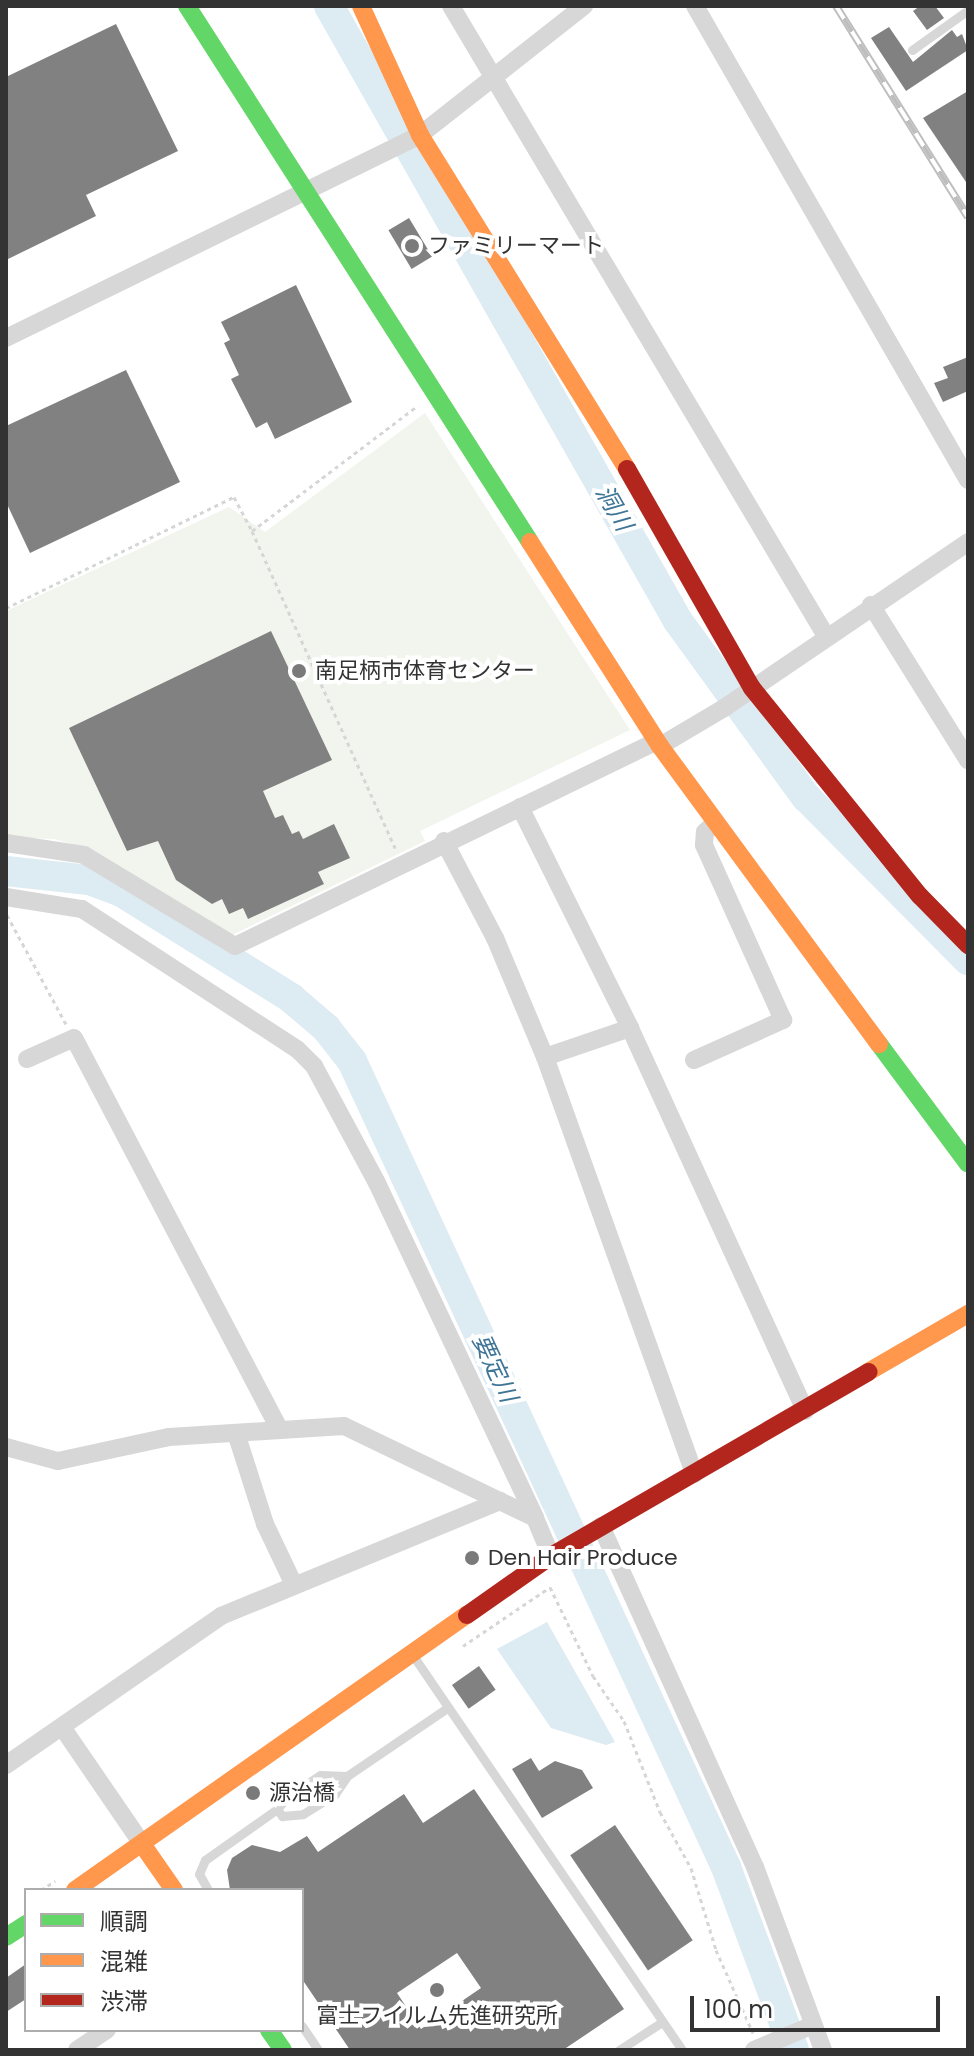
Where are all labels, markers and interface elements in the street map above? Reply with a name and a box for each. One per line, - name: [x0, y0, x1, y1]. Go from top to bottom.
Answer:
- place label: ファミリーマート: [428, 233, 604, 259]
- marker: ファミリーマート: [403, 237, 421, 255]
- water label: 洞川: [590, 480, 638, 536]
- place label: 南足柄市体育センター: [315, 658, 535, 684]
- marker: 南足柄市体育センター: [290, 662, 308, 680]
- water label: 要定川: [467, 1329, 523, 1407]
- place label: Den Hair Produce: [488, 1545, 678, 1571]
- marker: Den Hair Produce: [463, 1549, 481, 1567]
- place label: 源治橋: [269, 1780, 335, 1806]
- marker: 源治橋: [244, 1784, 262, 1802]
- legend: [24, 1888, 304, 2032]
- text: 順調: [100, 1905, 148, 1938]
- text: 混雑: [100, 1945, 148, 1978]
- scale bar: [694, 1980, 944, 2030]
- marker: 富士フイルム先進研究所: [428, 1981, 446, 1999]
- text: 渋滞: [100, 1985, 148, 2018]
- text: 100 m: [704, 1993, 773, 2026]
- place label: 富士フイルム先進研究所: [316, 2003, 558, 2029]

